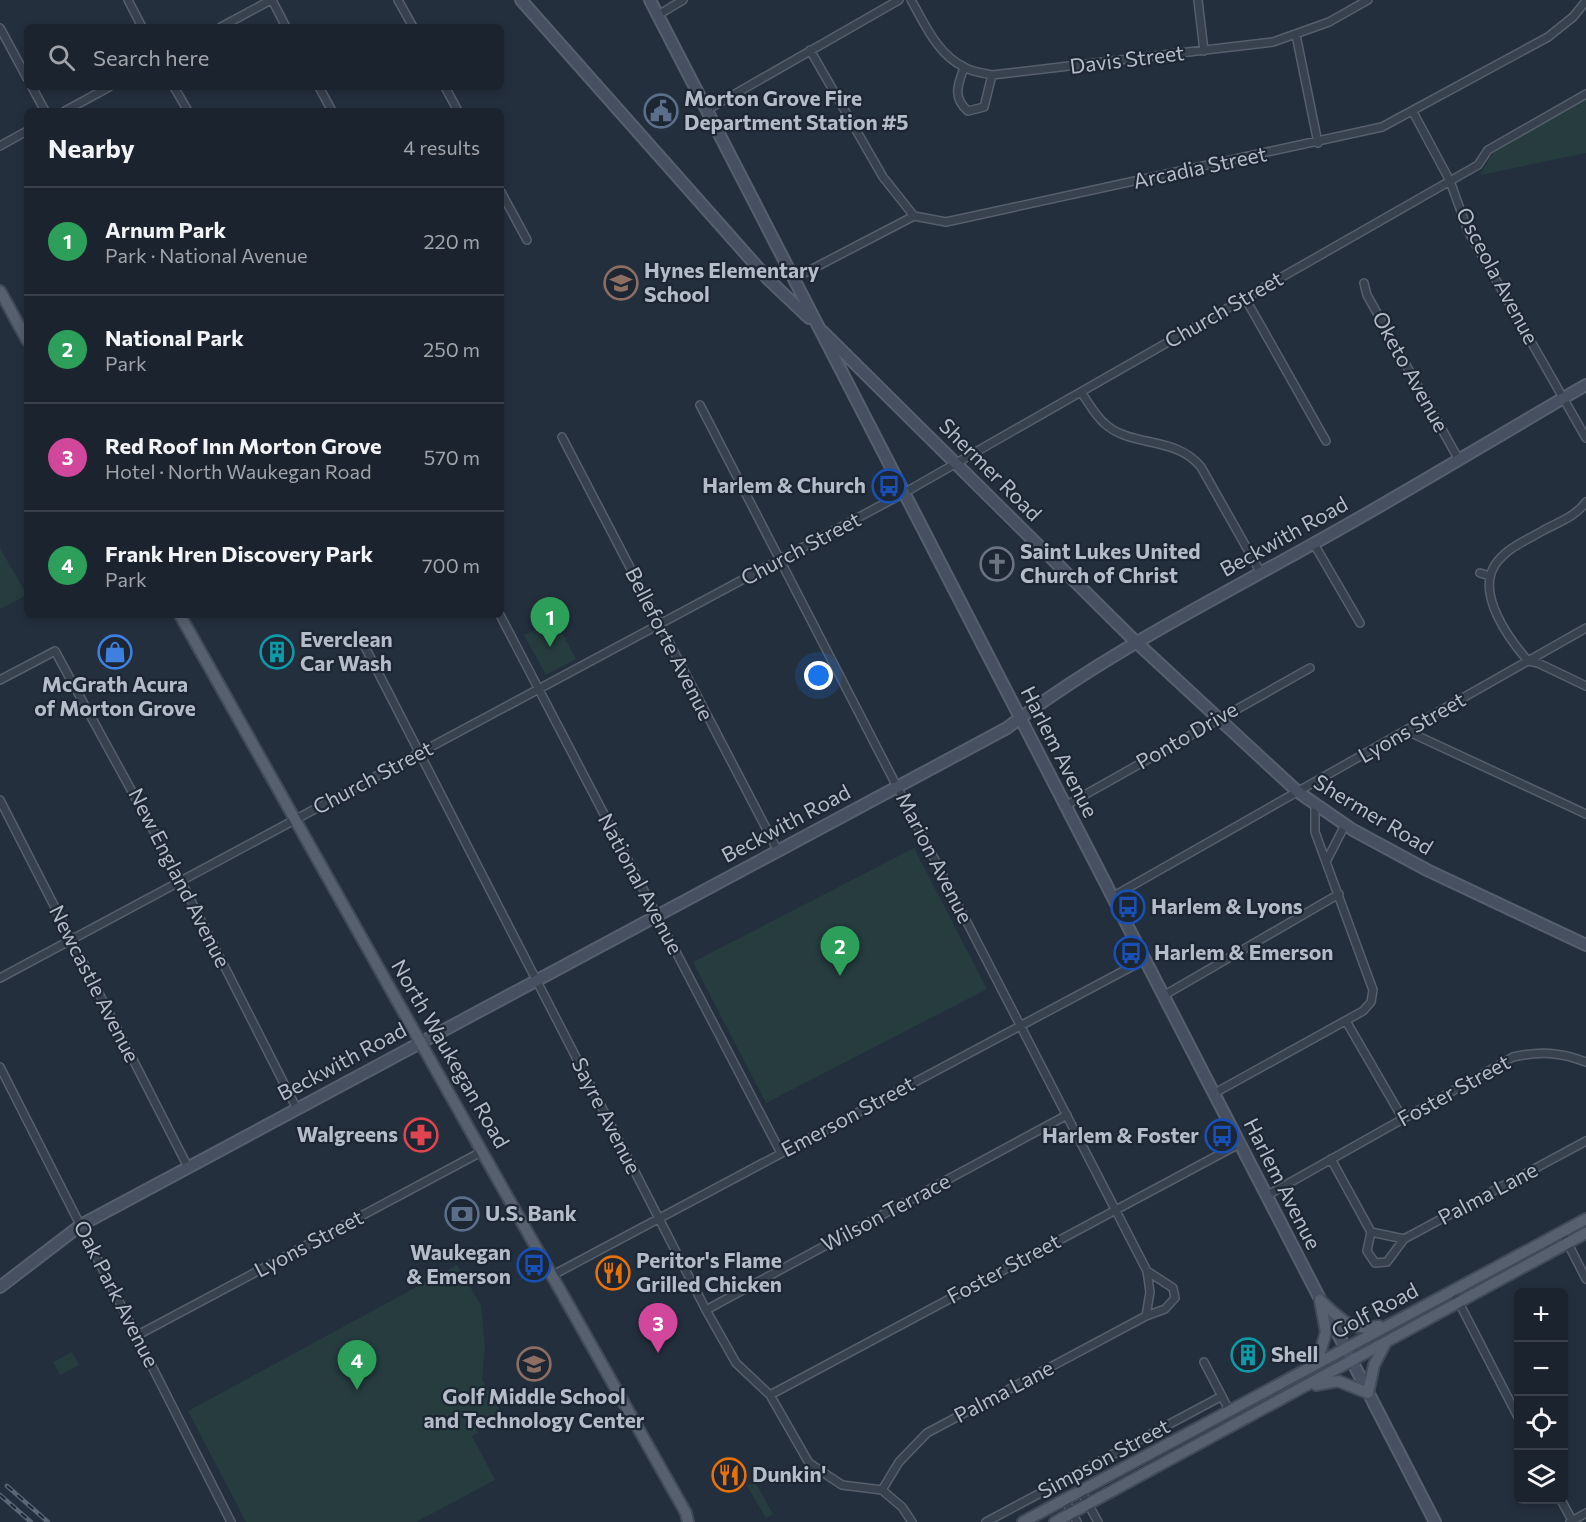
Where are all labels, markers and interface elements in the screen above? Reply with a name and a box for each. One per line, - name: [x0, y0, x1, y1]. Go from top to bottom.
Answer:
- search box: [24, 24, 504, 90]
- street label: Davis Street: [1068, 39, 1186, 78]
- icon: search: [45, 41, 78, 74]
- text: Search here: [93, 44, 209, 71]
- place label: Morton Grove Fire Department Station #5: [684, 85, 909, 134]
- public building icon: Morton Grove Fire Department Station #5: [643, 93, 679, 129]
- text: Nearby: [48, 132, 135, 163]
- text: 4 results: [403, 135, 480, 159]
- street label: Arcadia Street: [1131, 140, 1269, 193]
- street label: Osceola Avenue: [1452, 203, 1545, 348]
- text: Arnum Park: [105, 216, 226, 243]
- text: 1: [63, 229, 72, 253]
- text: 220 m: [424, 229, 480, 253]
- text: Park · National Avenue: [105, 243, 308, 267]
- place label: Hynes Elementary School: [644, 257, 820, 306]
- school or university icon: Hynes Elementary School: [603, 265, 639, 301]
- street label: Church Street: [1160, 265, 1287, 353]
- street label: Oketo Avenue: [1368, 307, 1455, 436]
- text: National Park: [105, 324, 244, 351]
- text: 2: [62, 337, 73, 361]
- text: 250 m: [423, 337, 480, 361]
- text: Park: [105, 351, 147, 375]
- street label: Shermer Road: [935, 412, 1048, 525]
- text: Red Roof Inn Morton Grove: [105, 432, 382, 459]
- text: 3: [62, 445, 73, 469]
- text: 570 m: [424, 445, 480, 469]
- text: Hotel · North Waukegan Road: [105, 459, 371, 483]
- bus stop icon: Harlem & Church: [871, 468, 907, 504]
- place label: Harlem & Church: [702, 472, 866, 497]
- street label: Beckwith Road: [1215, 490, 1352, 581]
- street label: Church Street: [736, 506, 864, 590]
- place label: Saint Lukes United Church of Christ: [1020, 538, 1201, 587]
- text: Frank Hren Discovery Park: [105, 540, 373, 567]
- church icon: Saint Lukes United Church of Christ: [979, 546, 1015, 582]
- text: 4: [61, 553, 74, 577]
- text: 700 m: [422, 553, 480, 577]
- street label: Belleforte Avenue: [621, 563, 720, 724]
- text: Park: [105, 567, 147, 591]
- pin: 1: [530, 598, 570, 647]
- place label: Everclean Car Wash: [300, 626, 393, 675]
- shop icon: McGrath Acura of Morton Grove: [97, 634, 133, 670]
- building icon: Everclean Car Wash: [259, 634, 295, 670]
- your location: [804, 661, 833, 690]
- place label: McGrath Acura of Morton Grove: [34, 671, 196, 720]
- street label: Harlem Avenue: [1017, 682, 1104, 821]
- street label: Lyons Street: [1353, 686, 1469, 767]
- street label: Ponto Drive: [1131, 696, 1241, 774]
- street label: Church Street: [308, 735, 436, 819]
- street label: Shermer Road: [1310, 768, 1438, 859]
- street label: Beckwith Road: [717, 778, 854, 867]
- street label: New England Avenue: [124, 783, 236, 971]
- street label: Marion Avenue: [892, 788, 979, 927]
- street label: National Avenue: [594, 809, 689, 958]
- bus stop icon: Harlem & Lyons: [1110, 889, 1146, 925]
- place label: Harlem & Lyons: [1151, 893, 1303, 918]
- street label: Newcastle Avenue: [45, 901, 146, 1066]
- pin: 2: [820, 926, 860, 976]
- bus stop icon: Harlem & Emerson: [1113, 935, 1149, 971]
- place label: Harlem & Emerson: [1154, 939, 1333, 964]
- street label: North Waukegan Road: [387, 954, 516, 1152]
- street label: Beckwith Road: [273, 1016, 410, 1105]
- street label: Foster Street: [1393, 1049, 1514, 1131]
- street label: Sayre Avenue: [567, 1053, 647, 1178]
- street label: Emerson Street: [776, 1070, 918, 1161]
- street label: Harlem Avenue: [1240, 1114, 1327, 1253]
- pharmacy icon: Walgreens: [403, 1117, 439, 1153]
- bus stop icon: Harlem & Foster: [1204, 1118, 1240, 1154]
- place label: Walgreens: [296, 1121, 398, 1146]
- place label: Harlem & Foster: [1042, 1122, 1199, 1147]
- street label: Palma Lane: [1433, 1156, 1541, 1229]
- street label: Wilson Terrace: [817, 1167, 954, 1256]
- bank icon: U.S. Bank: [444, 1196, 480, 1232]
- place label: U.S. Bank: [485, 1200, 577, 1225]
- street label: Lyons Street: [250, 1204, 367, 1282]
- street label: Oak Park Avenue: [70, 1216, 165, 1371]
- street label: Foster Street: [942, 1227, 1064, 1308]
- place label: Waukegan & Emerson: [406, 1239, 511, 1288]
- bus stop icon: Waukegan & Emerson: [516, 1247, 552, 1283]
- place label: Peritor's Flame Grilled Chicken: [636, 1247, 782, 1296]
- restaurant icon: Peritor's Flame Grilled Chicken: [595, 1255, 631, 1291]
- street label: Golf Road: [1327, 1276, 1422, 1343]
- map controls: [1514, 1288, 1568, 1504]
- button: +: [1514, 1288, 1568, 1342]
- pin: 3: [638, 1304, 678, 1353]
- building icon: Shell: [1230, 1337, 1266, 1373]
- pin: 4: [338, 1340, 376, 1390]
- place label: Shell: [1271, 1341, 1318, 1366]
- button: −: [1514, 1342, 1568, 1396]
- school or university icon: Golf Middle School and Technology Center: [516, 1346, 552, 1382]
- street label: Palma Lane: [949, 1354, 1057, 1427]
- place label: Golf Middle School and Technology Center: [423, 1383, 645, 1432]
- button: locate: [1514, 1396, 1568, 1450]
- street label: Simpson Street: [1033, 1412, 1174, 1503]
- button: layers: [1514, 1450, 1568, 1504]
- restaurant icon: Dunkin': [711, 1457, 747, 1493]
- place label: Dunkin': [752, 1461, 826, 1486]

